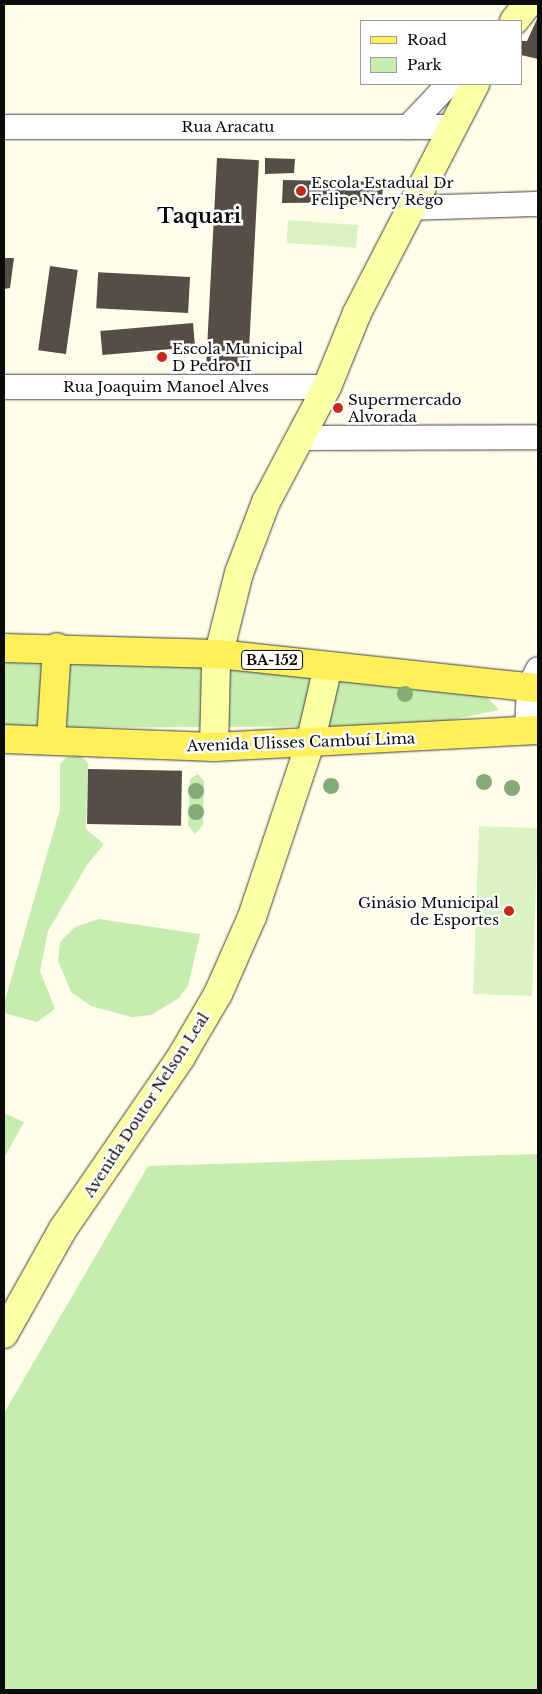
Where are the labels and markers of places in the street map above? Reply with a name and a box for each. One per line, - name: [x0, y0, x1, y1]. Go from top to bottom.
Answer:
- place label: Escola Estadual Dr Felipe Nery Rêgo: [311, 173, 454, 208]
- marker: Escola Estadual Dr Felipe Nery Rêgo: [295, 185, 307, 197]
- place label: Escola Municipal D Pedro II: [172, 339, 303, 374]
- marker: Escola Municipal D Pedro II: [156, 351, 168, 363]
- place label: Supermercado Alvorada: [348, 390, 462, 425]
- marker: Supermercado Alvorada: [332, 402, 344, 414]
- place label: Ginásio Municipal de Esportes: [358, 893, 499, 928]
- marker: Ginásio Municipal de Esportes: [503, 905, 515, 917]

